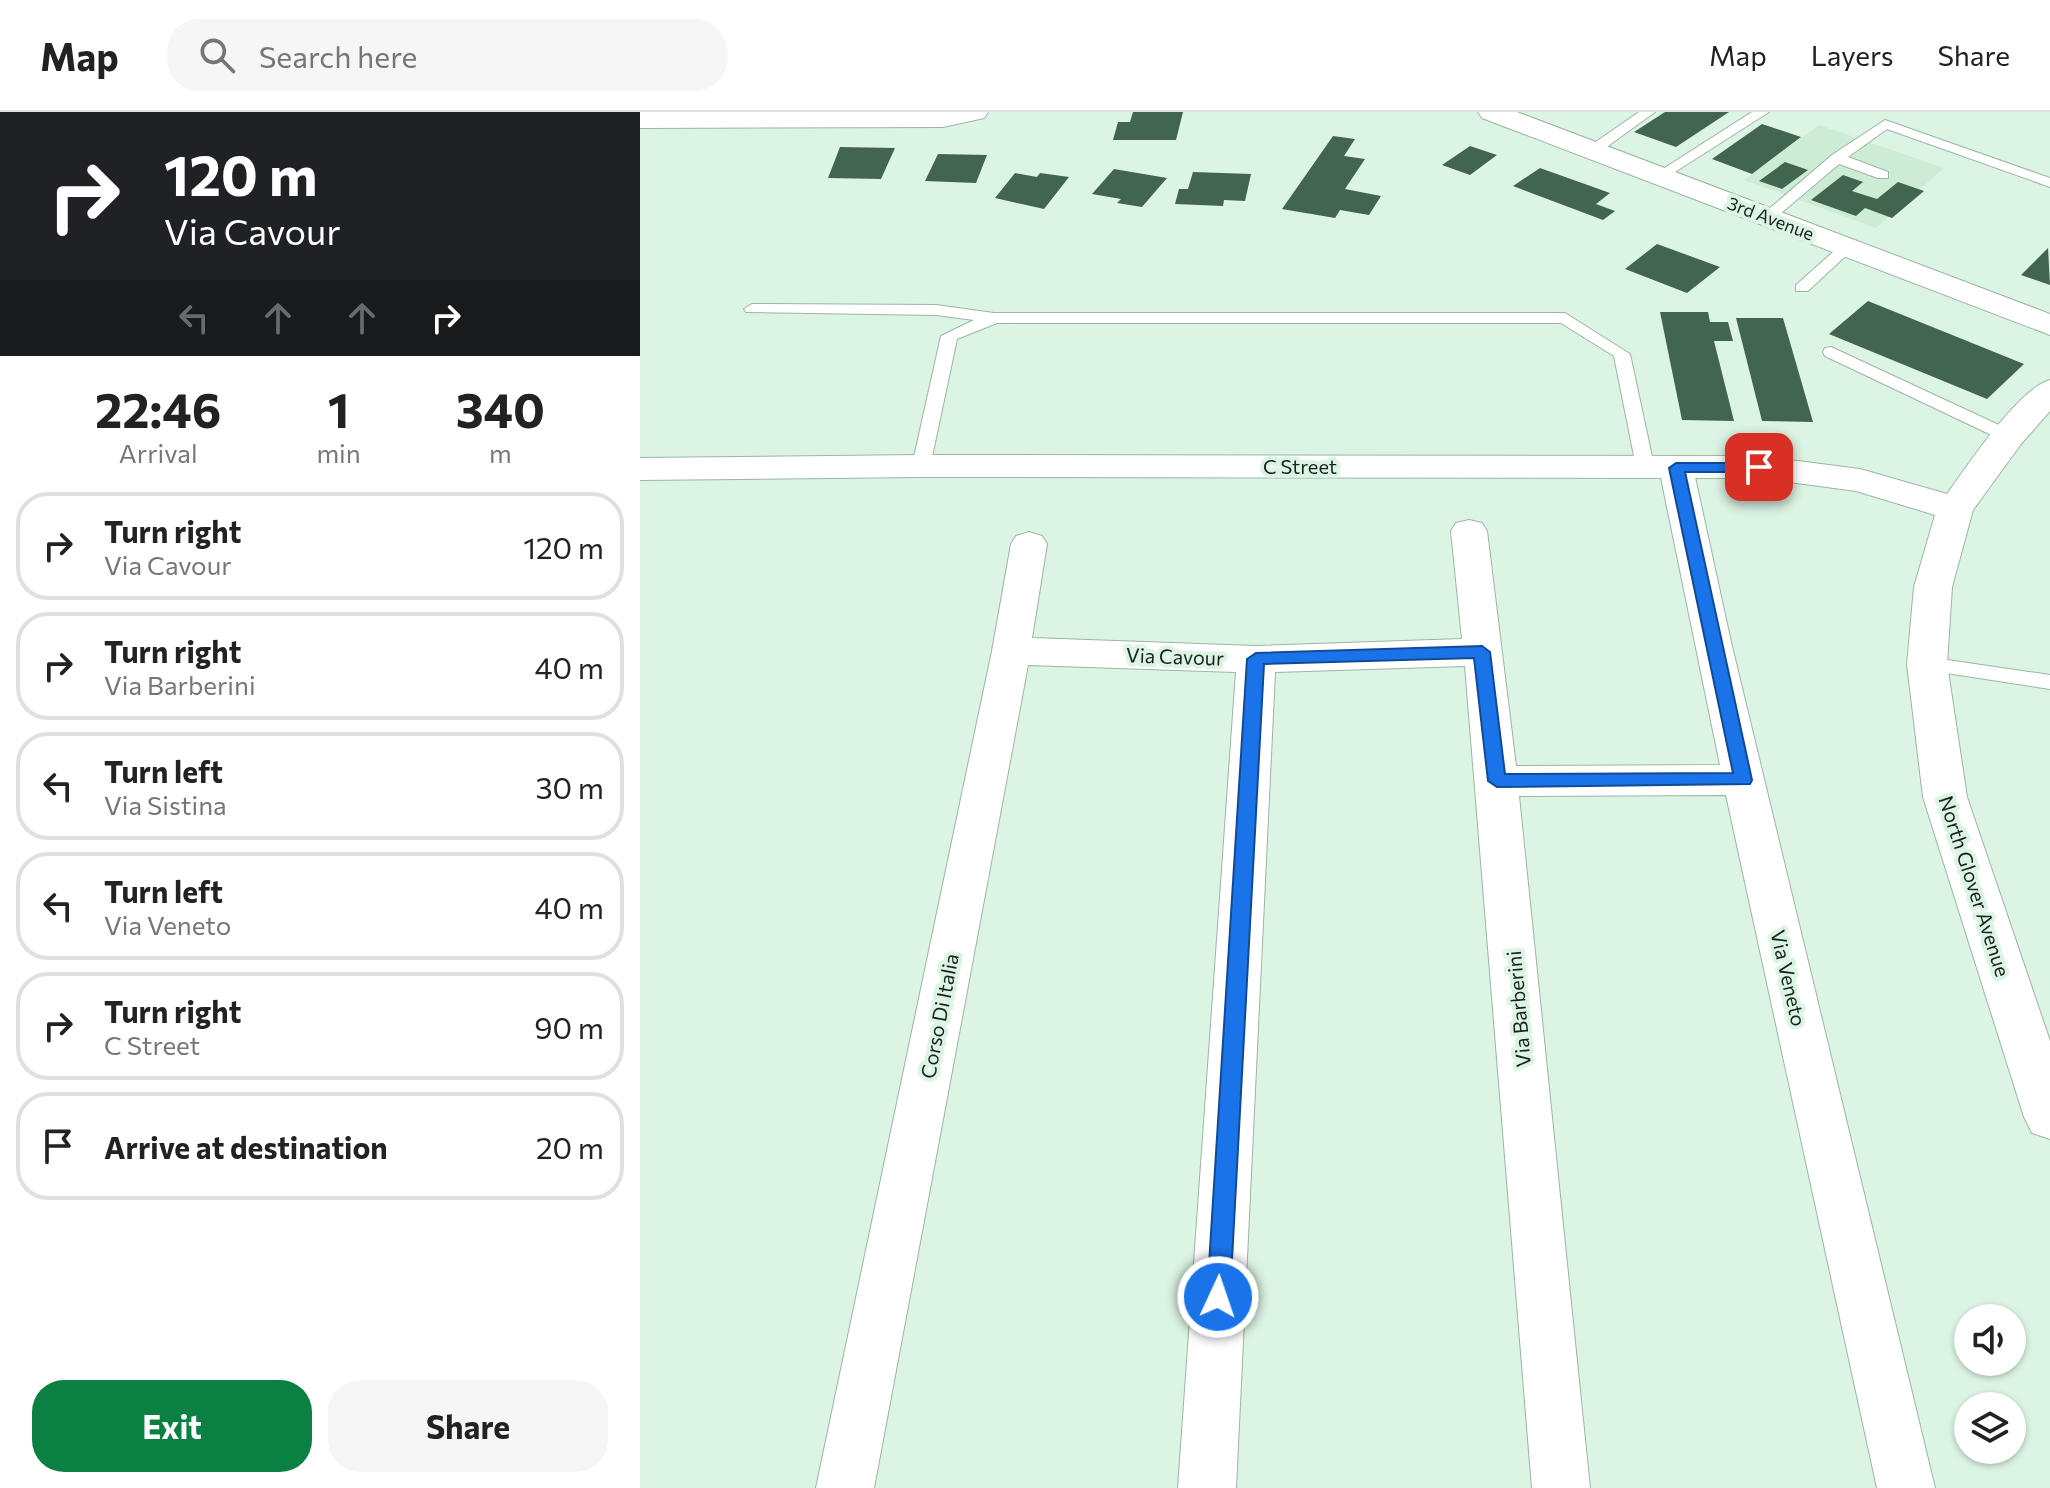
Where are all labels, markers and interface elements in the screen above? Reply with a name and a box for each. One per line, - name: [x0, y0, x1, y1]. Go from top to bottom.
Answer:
- search box: [167, 19, 727, 91]
- text: Map: [40, 32, 119, 79]
- icon: search: [195, 33, 239, 77]
- text: Search here: [259, 37, 417, 74]
- text: Map: [1709, 38, 1767, 72]
- text: Layers: [1811, 38, 1893, 72]
- text: Share: [1937, 38, 2010, 72]
- text: 120 m: [164, 139, 318, 208]
- icon: right: [32, 144, 136, 248]
- street label: 3rd Avenue: [1725, 191, 1817, 245]
- text: Via Cavour: [164, 208, 341, 252]
- icon: left: [172, 296, 216, 340]
- icon: ahead: [256, 296, 300, 340]
- icon: ahead: [340, 296, 384, 340]
- icon: right: [424, 296, 468, 340]
- text: 22:46: [95, 379, 221, 438]
- text: 1: [328, 379, 349, 438]
- text: 340: [456, 379, 545, 438]
- pin: [1725, 433, 1793, 501]
- text: Arrival: [119, 437, 198, 468]
- text: min: [316, 437, 361, 468]
- text: m: [489, 437, 512, 468]
- icon: arrive: [1737, 445, 1781, 489]
- street label: C Street: [1263, 454, 1337, 478]
- text: Turn right: [104, 512, 241, 549]
- icon: right: [36, 524, 80, 568]
- text: 120 m: [523, 528, 604, 565]
- text: Via Cavour: [104, 549, 232, 580]
- text: Turn right: [104, 632, 241, 669]
- street label: Via Cavour: [1126, 642, 1224, 670]
- icon: right: [36, 644, 80, 688]
- text: 40 m: [535, 648, 604, 685]
- text: Via Barberini: [104, 669, 256, 700]
- text: Turn left: [104, 752, 223, 789]
- icon: left: [36, 764, 80, 808]
- text: 30 m: [535, 768, 604, 805]
- text: Via Sistina: [104, 789, 227, 820]
- street label: North Glover Avenue: [1934, 793, 2016, 979]
- text: Turn left: [104, 872, 223, 909]
- icon: left: [36, 884, 80, 928]
- text: 40 m: [535, 888, 604, 925]
- text: Via Veneto: [104, 909, 231, 940]
- street label: Via Veneto: [1766, 928, 1812, 1028]
- street label: Via Barberini: [1501, 950, 1535, 1068]
- street label: Corso Di Italia: [915, 951, 963, 1081]
- text: Turn right: [104, 992, 241, 1029]
- icon: right: [36, 1004, 80, 1048]
- text: 90 m: [534, 1008, 604, 1045]
- text: C Street: [104, 1029, 200, 1060]
- icon: arrive: [36, 1124, 80, 1168]
- text: Arrive at destination: [104, 1128, 388, 1165]
- text: 20 m: [536, 1128, 604, 1165]
- position arrow: [1176, 1255, 1260, 1339]
- map controls: [1954, 1304, 2026, 1464]
- button: sound: [1954, 1304, 2026, 1376]
- button: Exit: [32, 1380, 312, 1472]
- button: Share: [328, 1380, 608, 1472]
- button: layers: [1954, 1392, 2026, 1464]

